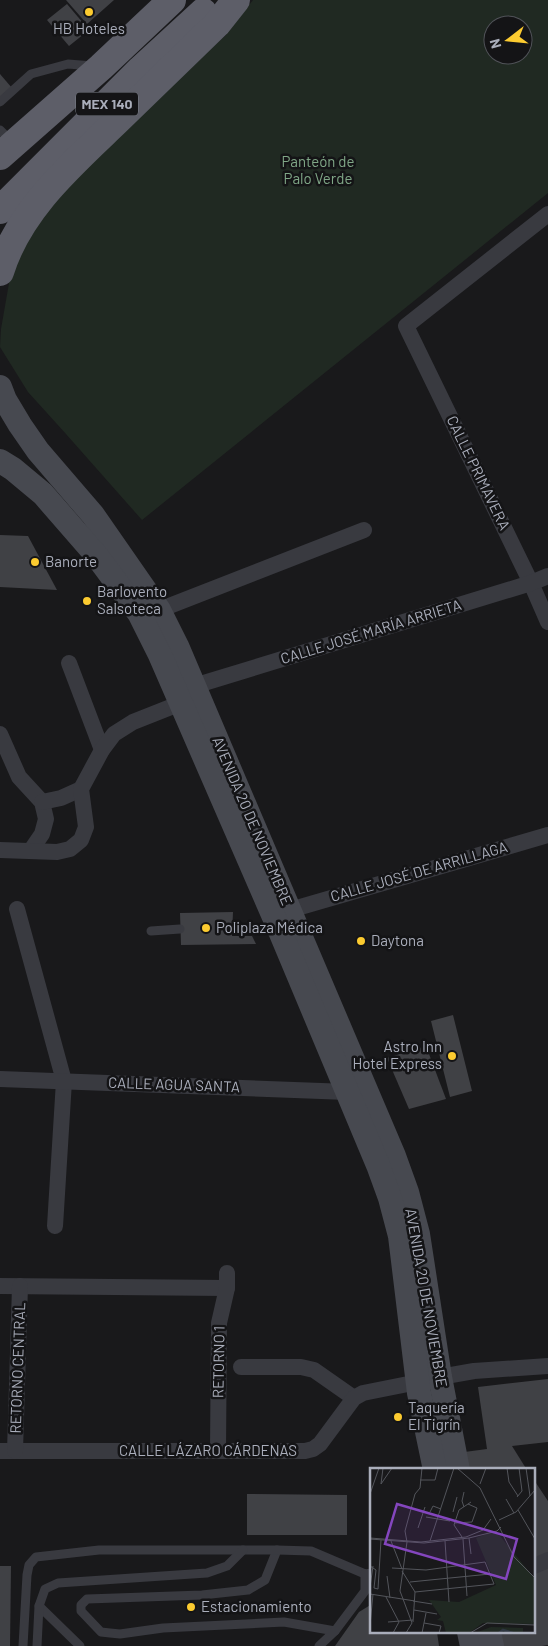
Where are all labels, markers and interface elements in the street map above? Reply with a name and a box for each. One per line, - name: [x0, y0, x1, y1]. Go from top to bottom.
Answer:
- marker: HB Hoteles: [83, 6, 95, 18]
- north arrow: [483, 15, 533, 65]
- place label: HB Hoteles: [53, 19, 125, 37]
- text: N: [486, 37, 504, 51]
- road number: MEX 140: [76, 92, 138, 116]
- park label: Panteón de Palo Verde: [281, 152, 355, 187]
- street label: CALLE PRIMAVERA: [443, 412, 514, 533]
- place label: Banorte: [45, 552, 97, 570]
- marker: Banorte: [29, 556, 41, 568]
- place label: Barlovento Salsoteca: [97, 582, 167, 617]
- marker: Barlovento Salsoteca: [81, 595, 93, 607]
- street label: CALLE JOSÉ MARÍA ARRIETA: [278, 595, 463, 667]
- street label: AVENIDA 20 DE NOVIEMBRE: [209, 734, 297, 908]
- street label: CALLE JOSÉ DE ARRILLAGA: [328, 837, 509, 905]
- place label: Poliplaza Médica: [216, 918, 323, 936]
- marker: Poliplaza Médica: [200, 922, 212, 934]
- place label: Daytona: [371, 931, 424, 949]
- marker: Daytona: [355, 935, 367, 947]
- place label: Astro Inn Hotel Express: [352, 1037, 442, 1072]
- marker: Astro Inn Hotel Express: [446, 1050, 458, 1062]
- street label: CALLE AGUA SANTA: [108, 1073, 240, 1095]
- street label: AVENIDA 20 DE NOVIEMBRE: [402, 1207, 452, 1389]
- street label: RETORNO CENTRAL: [6, 1302, 28, 1434]
- street label: RETORNO 1: [208, 1326, 228, 1398]
- place label: Taquería El Tigrín: [408, 1398, 465, 1433]
- marker: Taquería El Tigrín: [392, 1411, 404, 1423]
- street label: CALLE LÁZARO CÁRDENAS: [119, 1441, 297, 1459]
- inset map: [370, 1468, 536, 1634]
- place label: Estacionamiento: [201, 1597, 312, 1615]
- marker: Estacionamiento: [185, 1601, 197, 1613]

